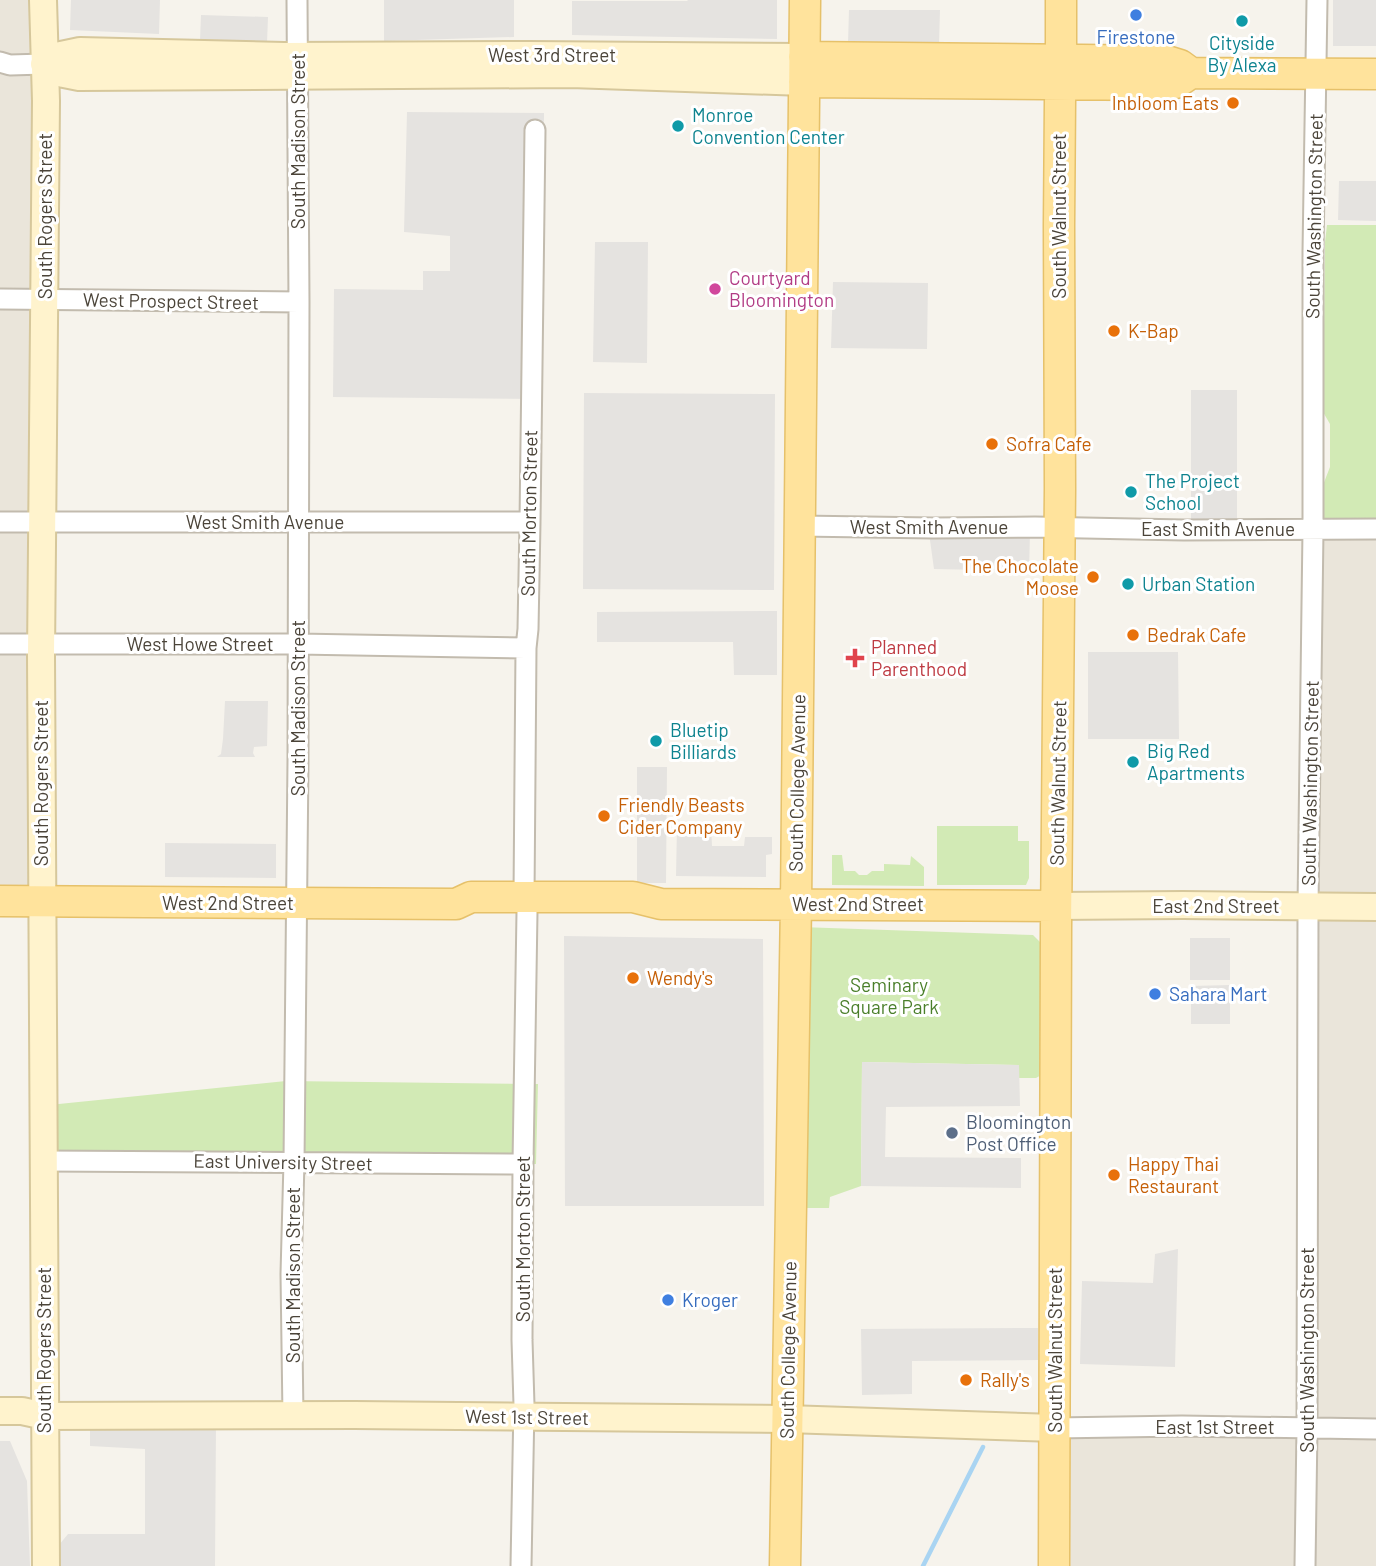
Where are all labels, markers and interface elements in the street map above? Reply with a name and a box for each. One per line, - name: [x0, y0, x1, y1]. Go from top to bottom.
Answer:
- marker: Firestone: [1128, 7, 1144, 23]
- marker: Cityside By Alexa: [1234, 13, 1250, 29]
- place label: Firestone: [1097, 25, 1175, 48]
- place label: Cityside By Alexa: [1208, 31, 1276, 76]
- street label: West 3rd Street: [488, 43, 616, 66]
- street label: South Madison Street: [286, 53, 309, 229]
- place label: Inbloom Eats: [1112, 91, 1219, 114]
- marker: Inbloom Eats: [1225, 95, 1241, 111]
- place label: Monroe Convention Center: [692, 103, 845, 148]
- street label: South Washington Street: [1300, 113, 1327, 319]
- marker: Monroe Convention Center: [670, 118, 686, 134]
- street label: South Rogers Street: [33, 133, 56, 299]
- street label: South Walnut Street: [1047, 133, 1070, 299]
- place label: Courtyard Bloomington: [729, 266, 834, 311]
- marker: Courtyard Bloomington: [707, 281, 723, 297]
- street label: West Prospect Street: [83, 287, 259, 314]
- place label: K-Bap: [1128, 319, 1179, 342]
- marker: K-Bap: [1106, 323, 1122, 339]
- street label: South Morton Street: [516, 429, 541, 596]
- place label: Sofra Cafe: [1006, 432, 1092, 455]
- marker: Sofra Cafe: [984, 436, 1000, 452]
- place label: The Project School: [1145, 469, 1240, 514]
- marker: The Project School: [1123, 484, 1139, 500]
- street label: West Smith Avenue: [186, 510, 344, 533]
- street label: West Smith Avenue: [850, 515, 1008, 538]
- street label: East Smith Avenue: [1141, 517, 1295, 540]
- place label: The Chocolate Moose: [961, 554, 1079, 599]
- marker: The Chocolate Moose: [1085, 569, 1101, 585]
- place label: Urban Station: [1142, 572, 1255, 595]
- marker: Urban Station: [1120, 576, 1136, 592]
- street label: South Madison Street: [286, 620, 309, 796]
- place label: Bedrak Cafe: [1147, 623, 1246, 646]
- marker: Bedrak Cafe: [1125, 627, 1141, 643]
- street label: West Howe Street: [126, 632, 274, 655]
- place label: Planned Parenthood: [871, 635, 967, 680]
- marker: Planned Parenthood: [845, 648, 865, 668]
- street label: South Washington Street: [1296, 680, 1323, 886]
- street label: South College Avenue: [783, 694, 810, 872]
- street label: South Rogers Street: [29, 700, 52, 866]
- street label: South Walnut Street: [1045, 700, 1070, 866]
- place label: Bluetip Billiards: [670, 718, 736, 763]
- marker: Bluetip Billiards: [648, 733, 664, 749]
- place label: Big Red Apartments: [1147, 739, 1245, 784]
- marker: Big Red Apartments: [1125, 754, 1141, 770]
- place label: Friendly Beasts Cider Company: [618, 793, 745, 838]
- marker: Friendly Beasts Cider Company: [596, 808, 612, 824]
- street label: West 2nd Street: [162, 891, 294, 914]
- street label: West 2nd Street: [792, 892, 924, 915]
- street label: East 2nd Street: [1152, 894, 1280, 917]
- place label: Wendy's: [647, 966, 713, 989]
- marker: Wendy's: [625, 970, 641, 986]
- park label: Seminary Square Park: [839, 973, 939, 1018]
- place label: Sahara Mart: [1169, 982, 1268, 1005]
- marker: Sahara Mart: [1147, 986, 1163, 1002]
- place label: Bloomington Post Office: [966, 1110, 1071, 1155]
- marker: Bloomington Post Office: [944, 1125, 960, 1141]
- street label: East University Street: [193, 1148, 373, 1175]
- place label: Happy Thai Restaurant: [1128, 1152, 1219, 1197]
- street label: South Morton Street: [511, 1156, 534, 1322]
- marker: Happy Thai Restaurant: [1106, 1167, 1122, 1183]
- street label: South Madison Street: [281, 1187, 304, 1363]
- street label: South Washington Street: [1295, 1247, 1318, 1453]
- street label: South College Avenue: [774, 1261, 801, 1439]
- street label: South Rogers Street: [32, 1267, 55, 1433]
- street label: South Walnut Street: [1043, 1267, 1066, 1433]
- place label: Kroger: [682, 1288, 738, 1311]
- marker: Kroger: [660, 1292, 676, 1308]
- place label: Rally's: [980, 1368, 1030, 1391]
- marker: Rally's: [958, 1372, 974, 1388]
- street label: West 1st Street: [465, 1404, 589, 1429]
- street label: East 1st Street: [1155, 1415, 1275, 1438]

